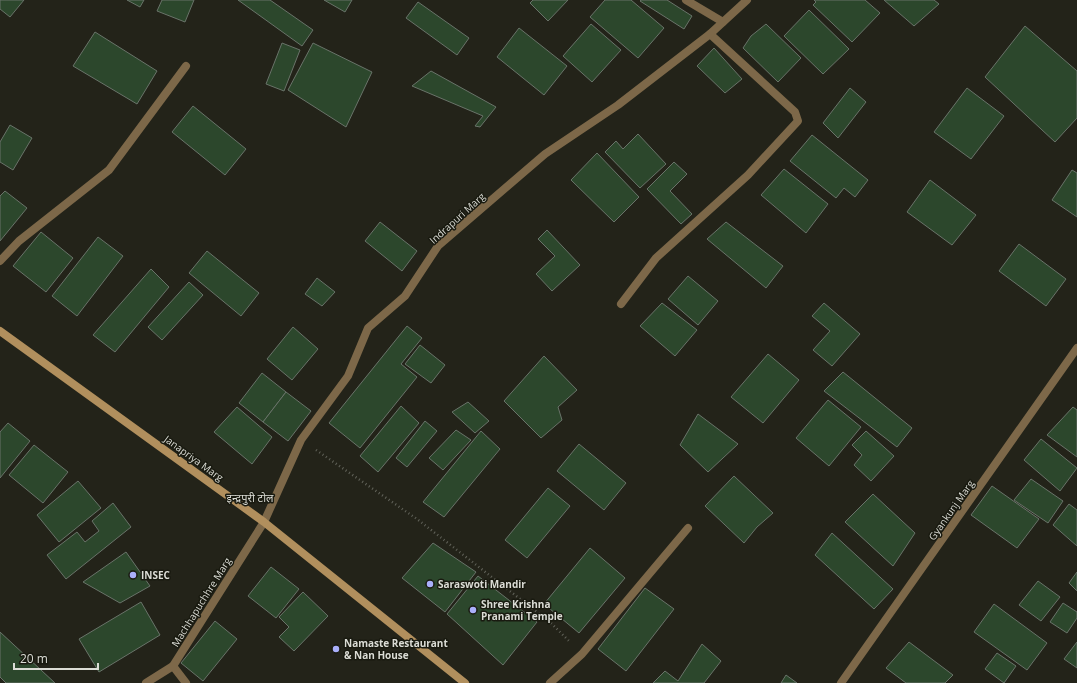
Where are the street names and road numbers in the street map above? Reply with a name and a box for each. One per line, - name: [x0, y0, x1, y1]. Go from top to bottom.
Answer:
- street label: Indrapuri Marg: [426, 189, 488, 247]
- street label: Janapriya Marg: [161, 431, 227, 485]
- street label: Gyankunj Marg: [925, 477, 977, 543]
- street label: Machhapuchhre Marg: [168, 554, 234, 649]

